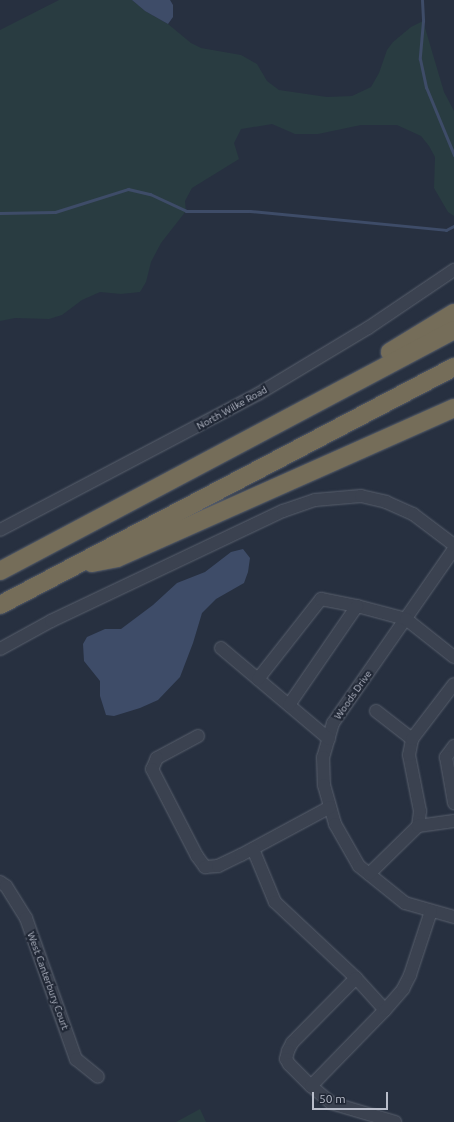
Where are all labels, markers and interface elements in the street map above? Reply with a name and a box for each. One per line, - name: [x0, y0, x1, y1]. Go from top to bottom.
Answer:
- street label: North Wilke Road: [195, 384, 269, 432]
- street label: Woods Drive: [332, 668, 374, 722]
- street label: West Canterbury Court: [25, 930, 71, 1032]
- scale bar: [314, 1084, 390, 1110]
- text: 50 m: [319, 1092, 346, 1105]

